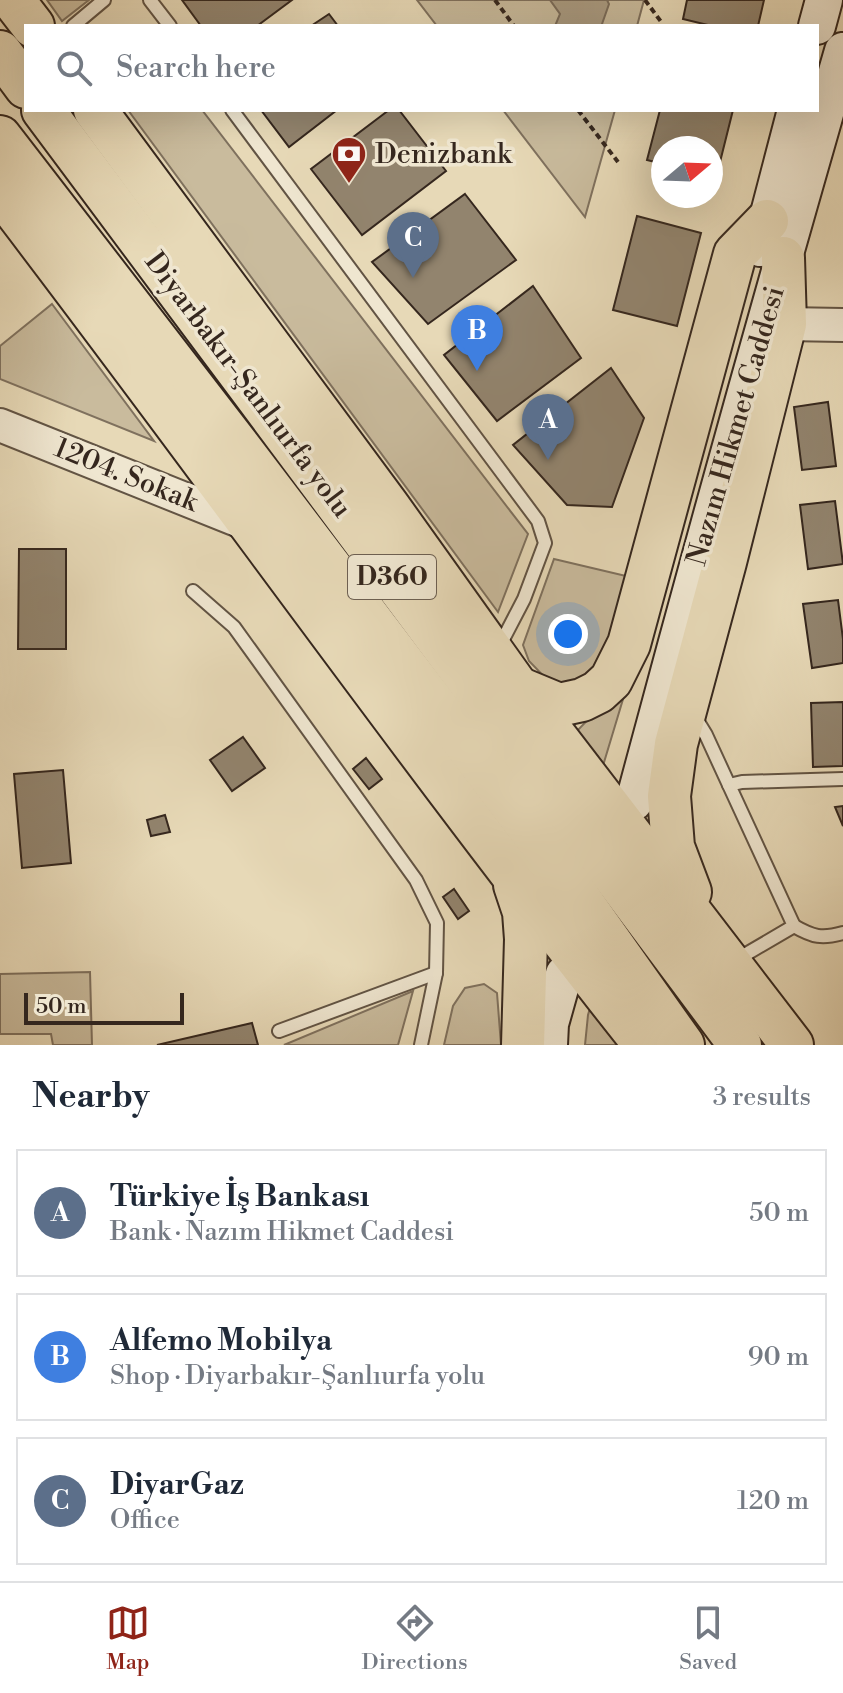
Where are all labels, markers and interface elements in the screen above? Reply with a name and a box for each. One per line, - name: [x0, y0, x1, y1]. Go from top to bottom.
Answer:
- search box: [24, 24, 819, 112]
- icon: search: [52, 46, 96, 90]
- text: Search here: [116, 49, 276, 87]
- bank icon: Denizbank: [330, 135, 368, 185]
- north arrow: [651, 136, 723, 208]
- place label: Denizbank: [375, 137, 513, 172]
- pin: C: [387, 212, 439, 278]
- street label: Diyarbakır-Şanlıurfa yolu: [137, 245, 359, 525]
- street label: Nazım Hikmet Caddesi: [679, 282, 793, 570]
- pin: B: [451, 305, 503, 371]
- pin: A: [522, 394, 574, 460]
- street label: 1204. Sokak: [49, 430, 204, 520]
- road number: D360: [348, 555, 436, 599]
- your location: [548, 614, 588, 654]
- scale bar: [24, 989, 184, 1025]
- text: 50 m: [36, 993, 87, 1020]
- text: Nearby: [32, 1076, 150, 1118]
- text: 3 results: [713, 1081, 811, 1113]
- text: Türkiye İş Bankası: [110, 1178, 369, 1216]
- text: A: [51, 1197, 69, 1229]
- text: 50 m: [749, 1197, 809, 1229]
- text: Bank · Nazım Hikmet Caddesi: [110, 1216, 454, 1248]
- text: Alfemo Mobilya: [110, 1322, 332, 1360]
- text: B: [50, 1341, 70, 1373]
- text: 90 m: [748, 1341, 809, 1373]
- text: Shop · Diyarbakır-Şanlıurfa yolu: [110, 1360, 485, 1392]
- text: DiyarGaz: [110, 1466, 244, 1504]
- text: C: [51, 1485, 69, 1517]
- text: 120 m: [737, 1485, 809, 1517]
- text: Office: [110, 1504, 180, 1536]
- tab: Map: [106, 1601, 150, 1676]
- tab: Directions: [362, 1601, 468, 1676]
- tab: Saved: [679, 1601, 737, 1676]

